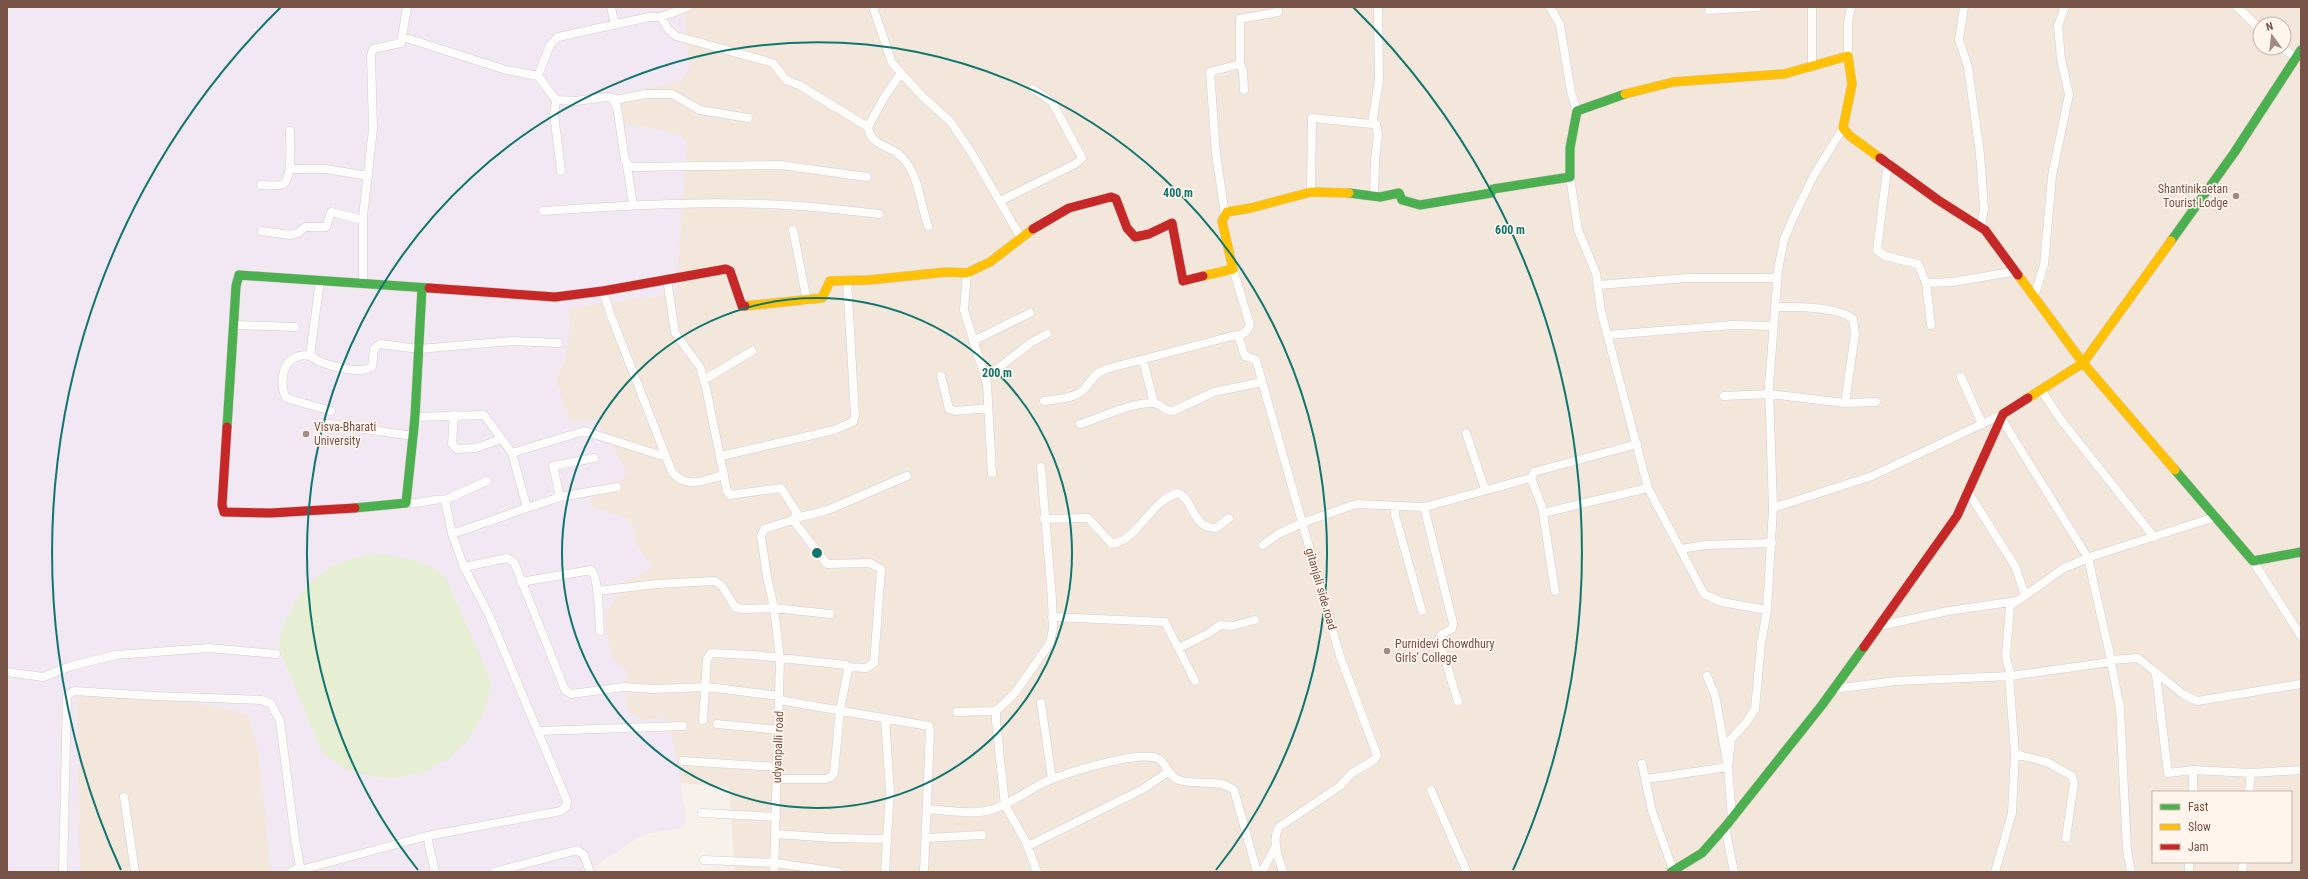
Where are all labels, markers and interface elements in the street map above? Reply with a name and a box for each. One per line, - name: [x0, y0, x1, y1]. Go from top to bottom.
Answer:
- north arrow: [2252, 16, 2292, 56]
- text: N: [2265, 20, 2275, 34]
- place label: Shantinikaetan Tourist Lodge: [2158, 182, 2228, 210]
- text: 400 m: [1163, 186, 1193, 200]
- marker: Shantinikaetan Tourist Lodge: [2231, 191, 2241, 201]
- text: 600 m: [1495, 223, 1525, 237]
- text: 200 m: [982, 366, 1012, 380]
- place label: Visva-Bharati University: [314, 420, 376, 448]
- marker: Visva-Bharati University: [301, 429, 311, 439]
- centre of rings: [810, 546, 824, 560]
- street label: gitanjali side road: [1303, 547, 1339, 631]
- place label: Purnidevi Chowdhury Girls' College: [1395, 637, 1495, 665]
- marker: Purnidevi Chowdhury Girls' College: [1382, 646, 1392, 656]
- street label: udyanpalli road: [770, 711, 786, 783]
- legend: [2152, 791, 2292, 863]
- text: Fast: [2188, 800, 2209, 814]
- text: Slow: [2188, 820, 2211, 834]
- text: Jam: [2188, 840, 2209, 854]

